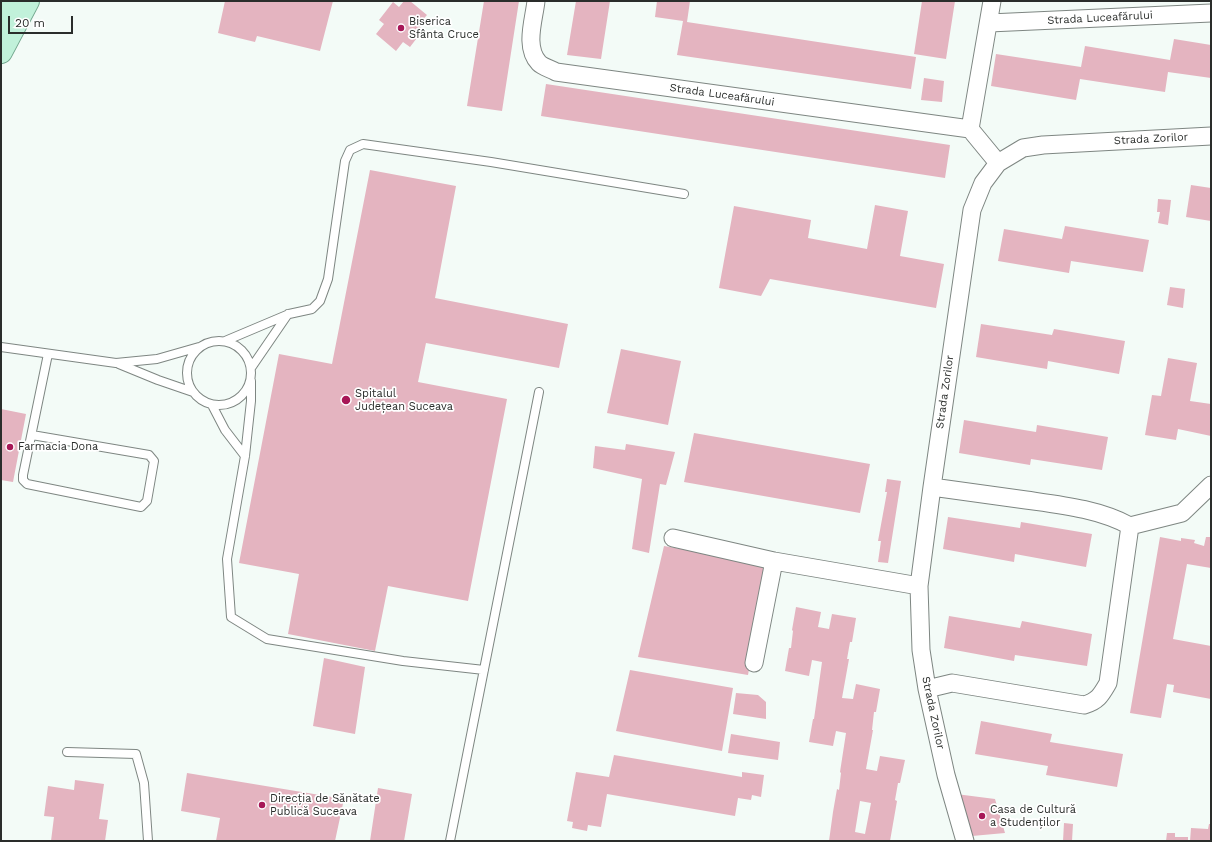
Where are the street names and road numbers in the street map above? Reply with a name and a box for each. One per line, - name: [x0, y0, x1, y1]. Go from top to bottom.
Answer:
- street label: Strada Luceafărului: [1047, 9, 1153, 27]
- street label: Strada Luceafărului: [669, 81, 775, 109]
- street label: Strada Zorilor: [1114, 130, 1188, 148]
- street label: Strada Zorilor: [933, 354, 957, 430]
- street label: Strada Zorilor: [919, 675, 947, 751]

